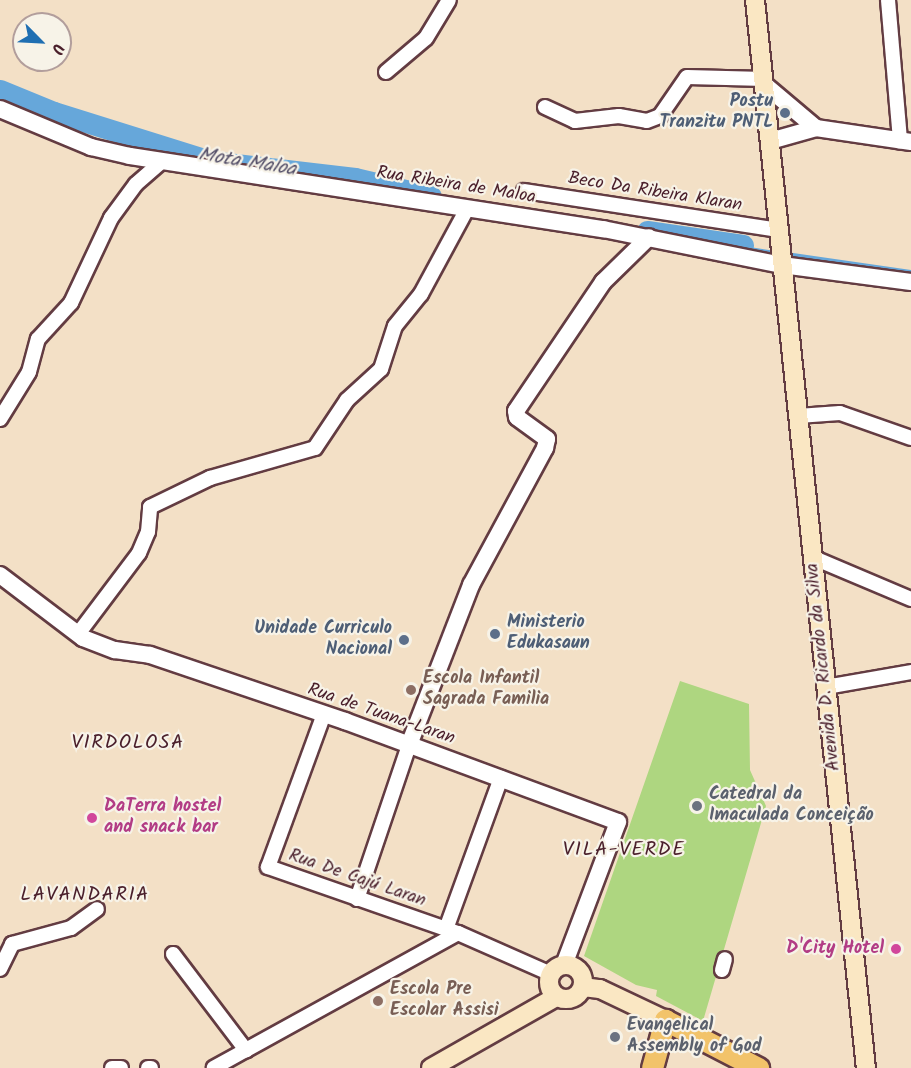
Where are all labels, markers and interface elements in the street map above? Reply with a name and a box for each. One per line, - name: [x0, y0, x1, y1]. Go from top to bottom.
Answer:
- north arrow: [12, 12, 72, 72]
- text: U: [44, 39, 70, 58]
- place label: Postu Tranzitu PNTL: [660, 92, 773, 134]
- marker: Postu Tranzitu PNTL: [778, 106, 792, 120]
- water label: Mota Maloa: [196, 143, 298, 183]
- street label: Rua Ribeira de Maloa: [375, 163, 537, 209]
- street label: Beco Da Ribeira Klaran: [566, 169, 744, 217]
- street label: Avenida D. Ricardo da Silva: [802, 562, 846, 772]
- place label: Ministerio Edukasaun: [507, 613, 590, 656]
- place label: Unidade Curriculo Nacional: [254, 619, 392, 662]
- marker: Ministerio Edukasaun: [488, 627, 502, 641]
- marker: Unidade Curriculo Nacional: [397, 633, 411, 647]
- place label: Escola Infantil Sagrada Familia: [423, 669, 549, 712]
- street label: Rua de Tuana-Laran: [304, 680, 458, 750]
- marker: Escola Infantil Sagrada Familia: [404, 683, 418, 697]
- district label: VIRDOLOSA: [71, 731, 185, 755]
- place label: Catedral da Imaculada Conceição: [709, 785, 874, 828]
- place label: DaTerra hostel and snack bar: [104, 797, 221, 840]
- marker: Catedral da Imaculada Conceição: [690, 799, 704, 813]
- marker: DaTerra hostel and snack bar: [85, 811, 99, 825]
- district label: VILA-VERDE: [563, 838, 685, 862]
- street label: Rua De Cajú Laran: [286, 845, 428, 913]
- district label: LAVANDARIA: [20, 883, 150, 907]
- place label: D'City Hotel: [786, 938, 884, 960]
- marker: D'City Hotel: [889, 942, 903, 956]
- place label: Escola Pre Escolar Assisi: [390, 980, 499, 1022]
- marker: Escola Pre Escolar Assisi: [371, 994, 385, 1008]
- place label: Evangelical Assembly of God: [627, 1016, 762, 1058]
- marker: Evangelical Assembly of God: [608, 1030, 622, 1044]

